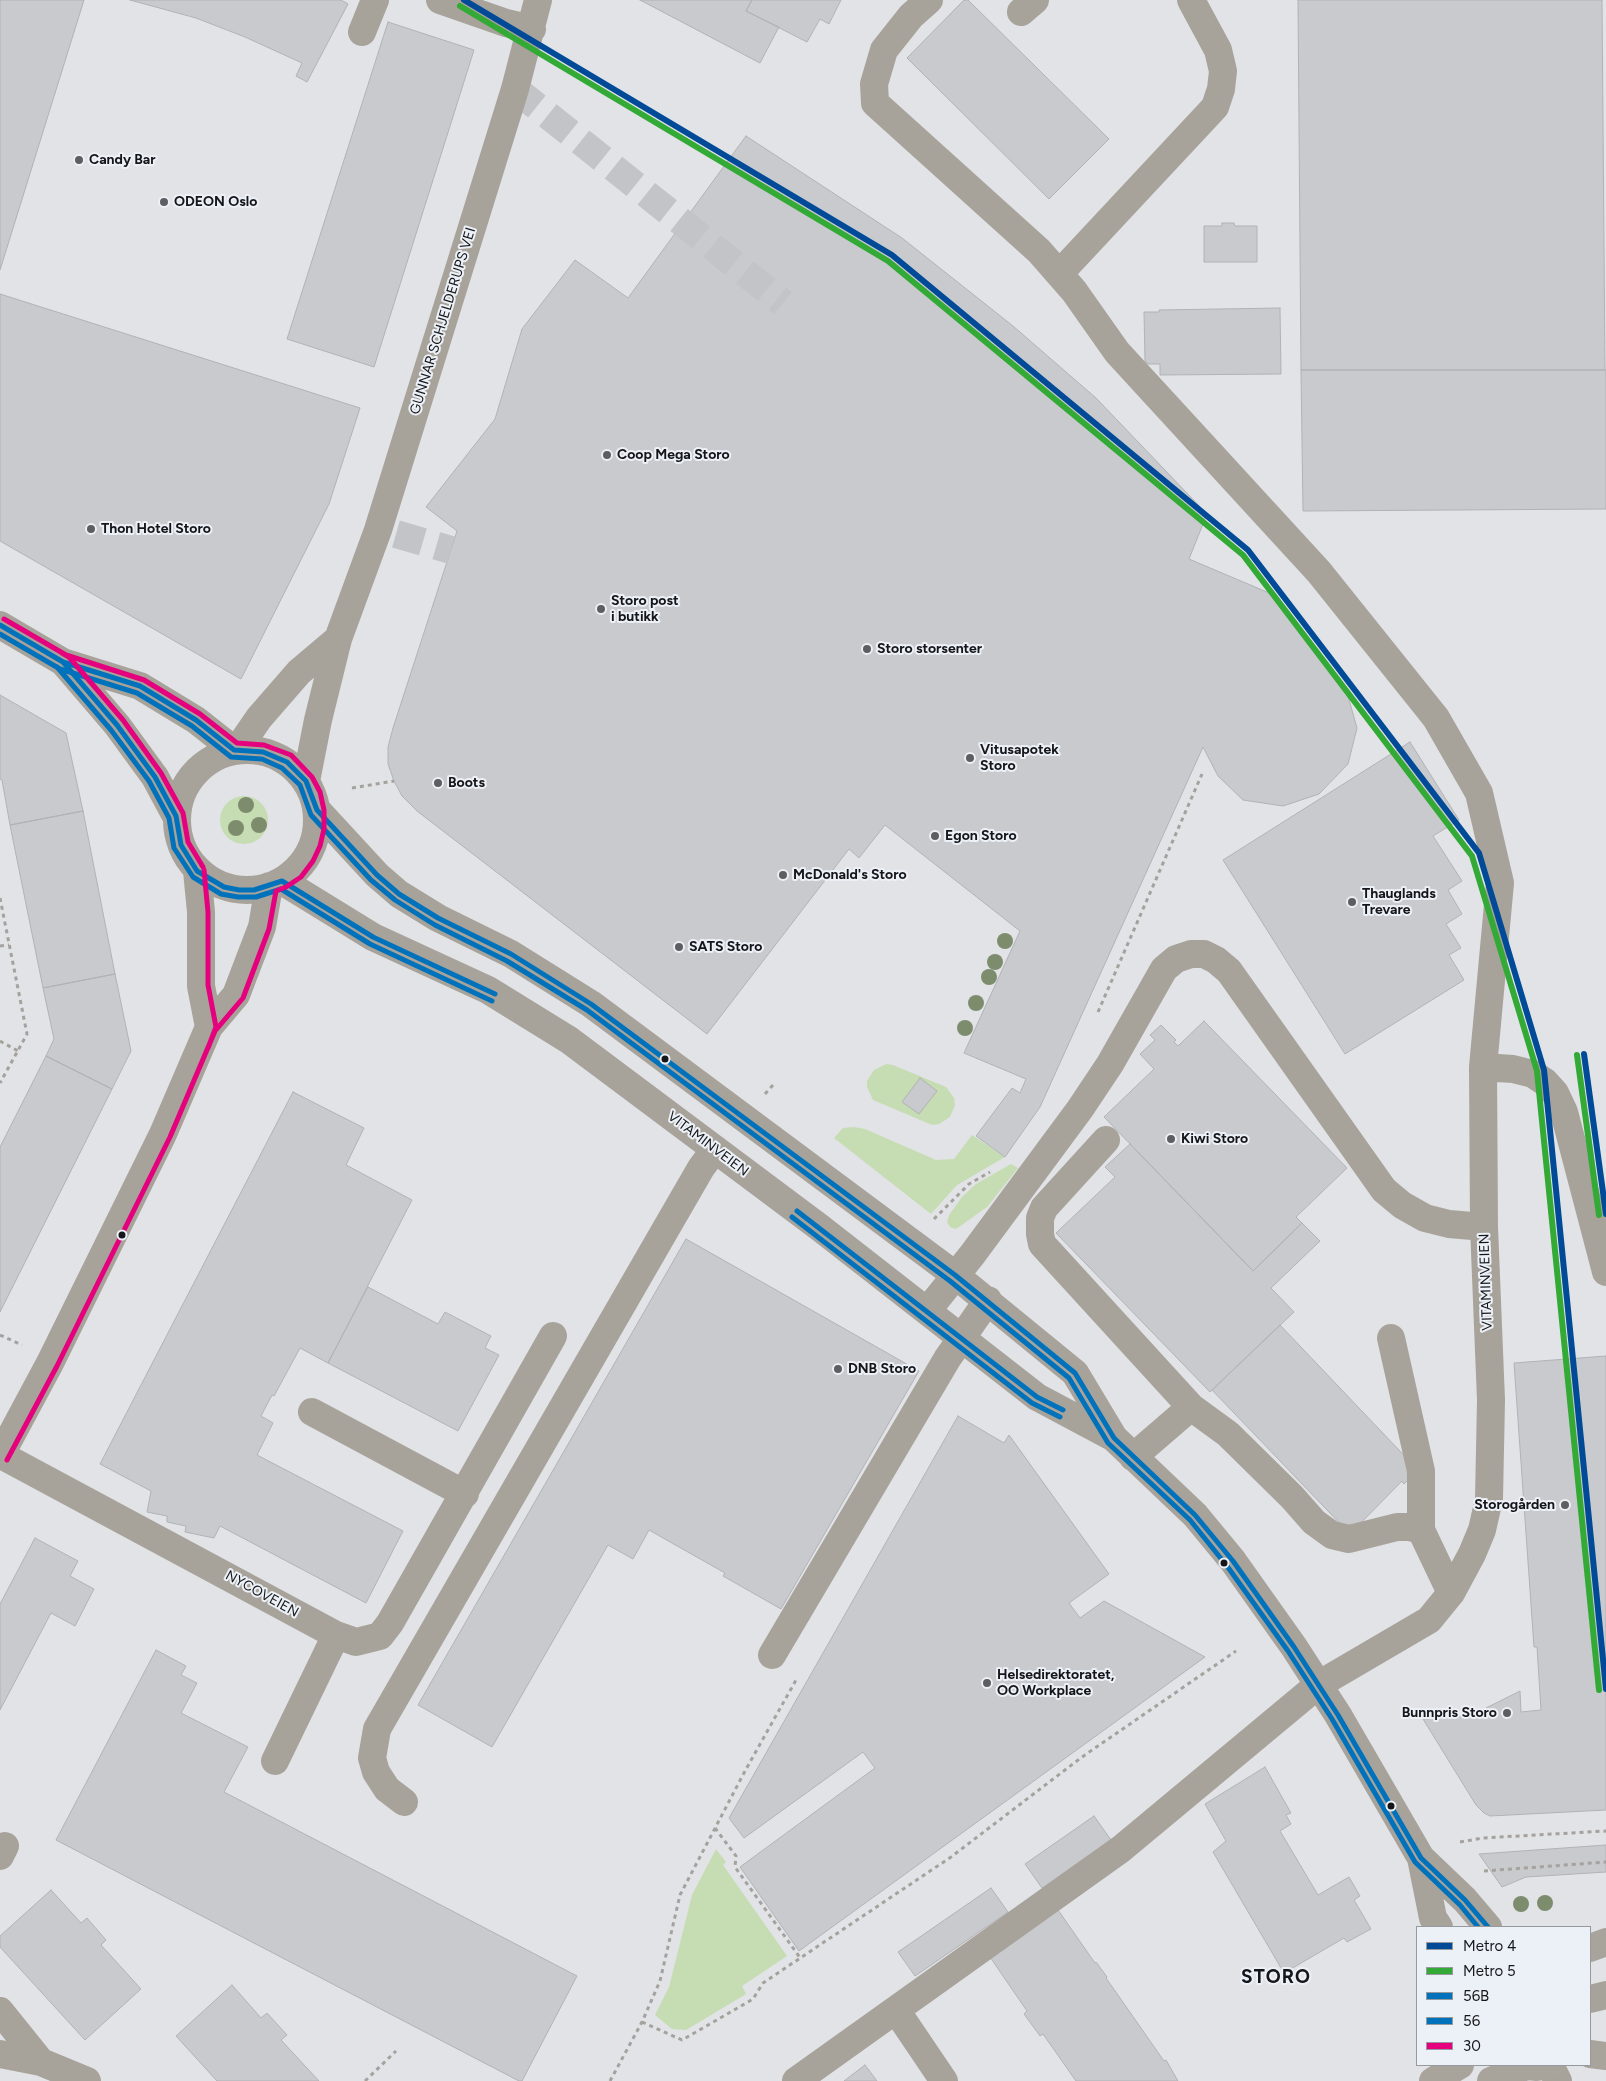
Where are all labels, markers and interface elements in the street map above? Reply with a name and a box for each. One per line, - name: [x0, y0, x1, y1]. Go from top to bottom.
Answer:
- place label: Candy Bar: [89, 152, 156, 168]
- marker: Candy Bar: [73, 154, 85, 166]
- place label: ODEON Oslo: [174, 194, 257, 210]
- marker: ODEON Oslo: [158, 196, 170, 208]
- street label: GUNNAR SCHJELDERUPS VEI: [407, 226, 479, 416]
- place label: Coop Mega Storo: [617, 447, 730, 463]
- marker: Coop Mega Storo: [601, 449, 613, 461]
- place label: Thon Hotel Storo: [101, 521, 211, 537]
- marker: Thon Hotel Storo: [85, 523, 97, 535]
- place label: Storo post i butikk: [611, 593, 679, 626]
- marker: Storo post i butikk: [595, 603, 607, 615]
- place label: Storo storsenter: [877, 641, 982, 657]
- marker: Storo storsenter: [861, 643, 873, 655]
- place label: Vitusapotek Storo: [980, 742, 1059, 774]
- marker: Vitusapotek Storo: [964, 752, 976, 764]
- place label: Boots: [448, 775, 485, 791]
- marker: Boots: [432, 777, 444, 789]
- place label: Egon Storo: [945, 828, 1017, 844]
- marker: Egon Storo: [929, 830, 941, 842]
- place label: McDonald's Storo: [793, 867, 907, 883]
- marker: McDonald's Storo: [777, 869, 789, 881]
- place label: Thauglands Trevare: [1362, 886, 1436, 919]
- marker: Thauglands Trevare: [1346, 896, 1358, 908]
- place label: SATS Storo: [689, 939, 762, 955]
- marker: SATS Storo: [673, 941, 685, 953]
- unlabelled marker: [660, 1054, 670, 1064]
- street label: VITAMINVEIEN: [664, 1108, 752, 1180]
- place label: Kiwi Storo: [1181, 1131, 1248, 1147]
- marker: Kiwi Storo: [1165, 1133, 1177, 1145]
- unlabelled marker: [117, 1230, 127, 1240]
- street label: VITAMINVEIEN: [1476, 1233, 1496, 1331]
- place label: DNB Storo: [848, 1361, 916, 1377]
- marker: DNB Storo: [832, 1363, 844, 1375]
- place label: Storogården: [1474, 1497, 1555, 1513]
- marker: Storogården: [1559, 1499, 1571, 1511]
- unlabelled marker: [1219, 1558, 1229, 1568]
- street label: NYCOVEIEN: [222, 1567, 302, 1621]
- place label: Helsedirektoratet, OO Workplace: [997, 1667, 1114, 1700]
- marker: Helsedirektoratet, OO Workplace: [981, 1677, 993, 1689]
- place label: Bunnpris Storo: [1402, 1705, 1497, 1721]
- marker: Bunnpris Storo: [1501, 1707, 1513, 1719]
- unlabelled marker: [1386, 1801, 1396, 1811]
- legend: [1416, 1926, 1591, 2066]
- text: Metro 4: [1463, 1937, 1516, 1955]
- text: Metro 5: [1463, 1962, 1516, 1980]
- district label: STORO: [1240, 1966, 1312, 1988]
- text: 56B: [1463, 1987, 1489, 2005]
- text: 56: [1463, 2012, 1480, 2030]
- text: 30: [1463, 2037, 1481, 2055]

